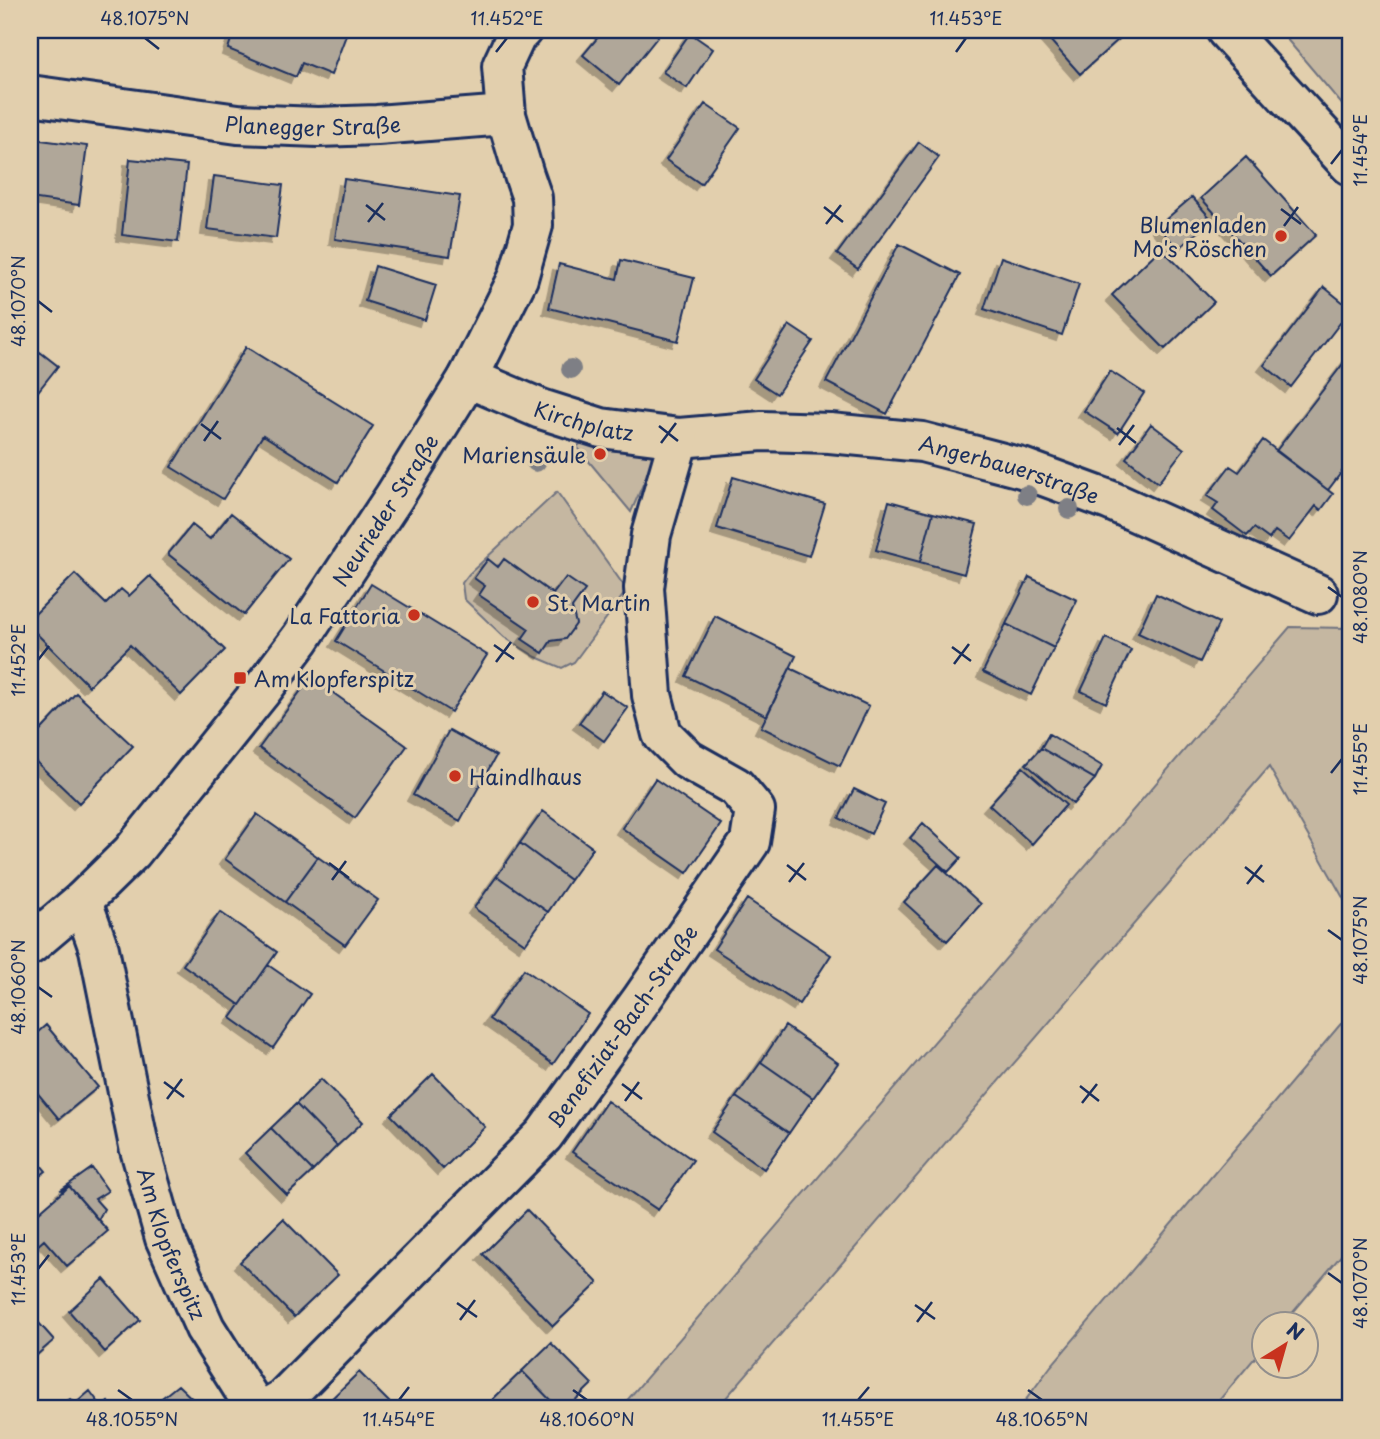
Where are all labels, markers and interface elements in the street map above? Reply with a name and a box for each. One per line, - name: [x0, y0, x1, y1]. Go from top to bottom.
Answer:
- text: 48.1075°N: [100, 4, 190, 31]
- text: 11.452°E: [470, 4, 544, 31]
- text: 11.453°E: [929, 4, 1003, 31]
- street label: Planegger Straße: [223, 106, 402, 143]
- text: 11.454°E: [1346, 114, 1373, 186]
- place label: Blumenladen Mo's Röschen: [1133, 208, 1267, 264]
- marker: Blumenladen Mo's Röschen: [1273, 228, 1289, 244]
- text: 48.1070°N: [4, 255, 31, 347]
- street label: Kirchplatz: [530, 392, 635, 448]
- street label: Angerbauerstraße: [916, 426, 1104, 511]
- street label: Neurieder Straße: [324, 427, 446, 592]
- place label: Mariensäule: [462, 438, 586, 470]
- marker: Mariensäule: [592, 446, 608, 462]
- text: 48.1080°N: [1346, 550, 1373, 644]
- place label: St. Martin: [547, 586, 651, 618]
- marker: St. Martin: [525, 594, 541, 610]
- place label: La Fattoria: [289, 599, 401, 631]
- marker: La Fattoria: [406, 607, 422, 623]
- text: 11.452°E: [4, 623, 31, 697]
- place label: Am Klopferspitz: [254, 662, 414, 694]
- marker: Am Klopferspitz: [232, 670, 248, 686]
- text: 11.455°E: [1346, 723, 1373, 795]
- place label: Haindlhaus: [469, 760, 582, 792]
- marker: Haindlhaus: [447, 768, 463, 784]
- text: 48.1075°N: [1346, 895, 1373, 985]
- street label: Benefiziat-Bach-Straße: [538, 918, 705, 1134]
- text: 48.1060°N: [4, 939, 31, 1035]
- street label: Am Klopferspitz: [130, 1164, 215, 1325]
- text: 11.453°E: [4, 1232, 31, 1306]
- text: 48.1070°N: [1346, 1237, 1373, 1329]
- north arrow: [1250, 1310, 1320, 1380]
- text: N: [1281, 1315, 1310, 1346]
- text: 48.1055°N: [86, 1405, 178, 1432]
- text: 11.454°E: [363, 1405, 435, 1432]
- text: 48.1060°N: [539, 1405, 635, 1432]
- text: 11.455°E: [822, 1405, 894, 1432]
- text: 48.1065°N: [996, 1405, 1088, 1432]

